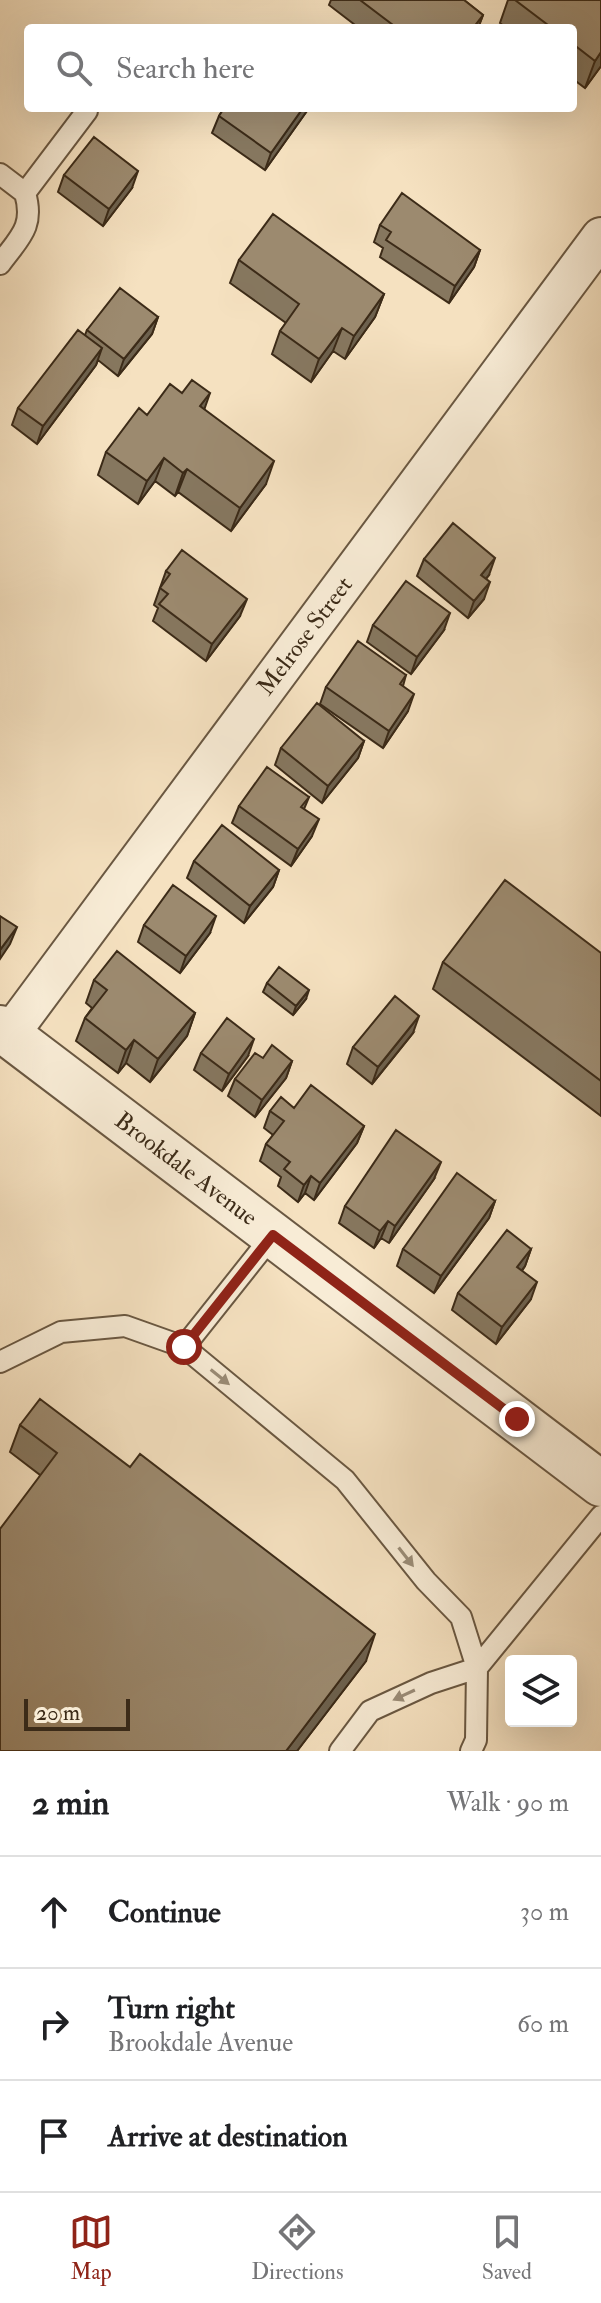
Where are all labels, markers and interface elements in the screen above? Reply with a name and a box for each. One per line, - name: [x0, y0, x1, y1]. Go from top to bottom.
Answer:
- search box: [24, 24, 577, 112]
- icon: search: [52, 46, 96, 90]
- text: Search here: [116, 50, 255, 87]
- street label: Melrose Street: [250, 570, 360, 701]
- street label: Brookdale Avenue: [108, 1105, 264, 1233]
- route start: [166, 1329, 202, 1365]
- one-way arrow: [210, 1368, 230, 1385]
- route end: [499, 1401, 535, 1437]
- one-way arrow: [398, 1546, 415, 1567]
- map controls: [505, 1655, 577, 1727]
- button: layers: [505, 1655, 577, 1727]
- one-way arrow: [392, 1689, 416, 1702]
- scale bar: [24, 1695, 130, 1731]
- text: 20 m: [36, 1699, 80, 1727]
- text: 2 min: [32, 1782, 109, 1825]
- text: Walk · 90 m: [447, 1787, 569, 1819]
- icon: ahead: [32, 1890, 76, 1934]
- text: Continue: [108, 1894, 221, 1931]
- text: 30 m: [520, 1896, 569, 1928]
- text: Turn right: [108, 1990, 235, 2027]
- icon: right: [32, 2002, 76, 2046]
- text: 60 m: [517, 2008, 569, 2040]
- text: Brookdale Avenue: [108, 2027, 293, 2059]
- icon: arrive: [32, 2114, 76, 2158]
- text: Arrive at destination: [108, 2118, 348, 2155]
- tab: Map: [69, 2210, 113, 2286]
- tab: Directions: [251, 2210, 344, 2286]
- tab: Saved: [482, 2210, 532, 2286]

